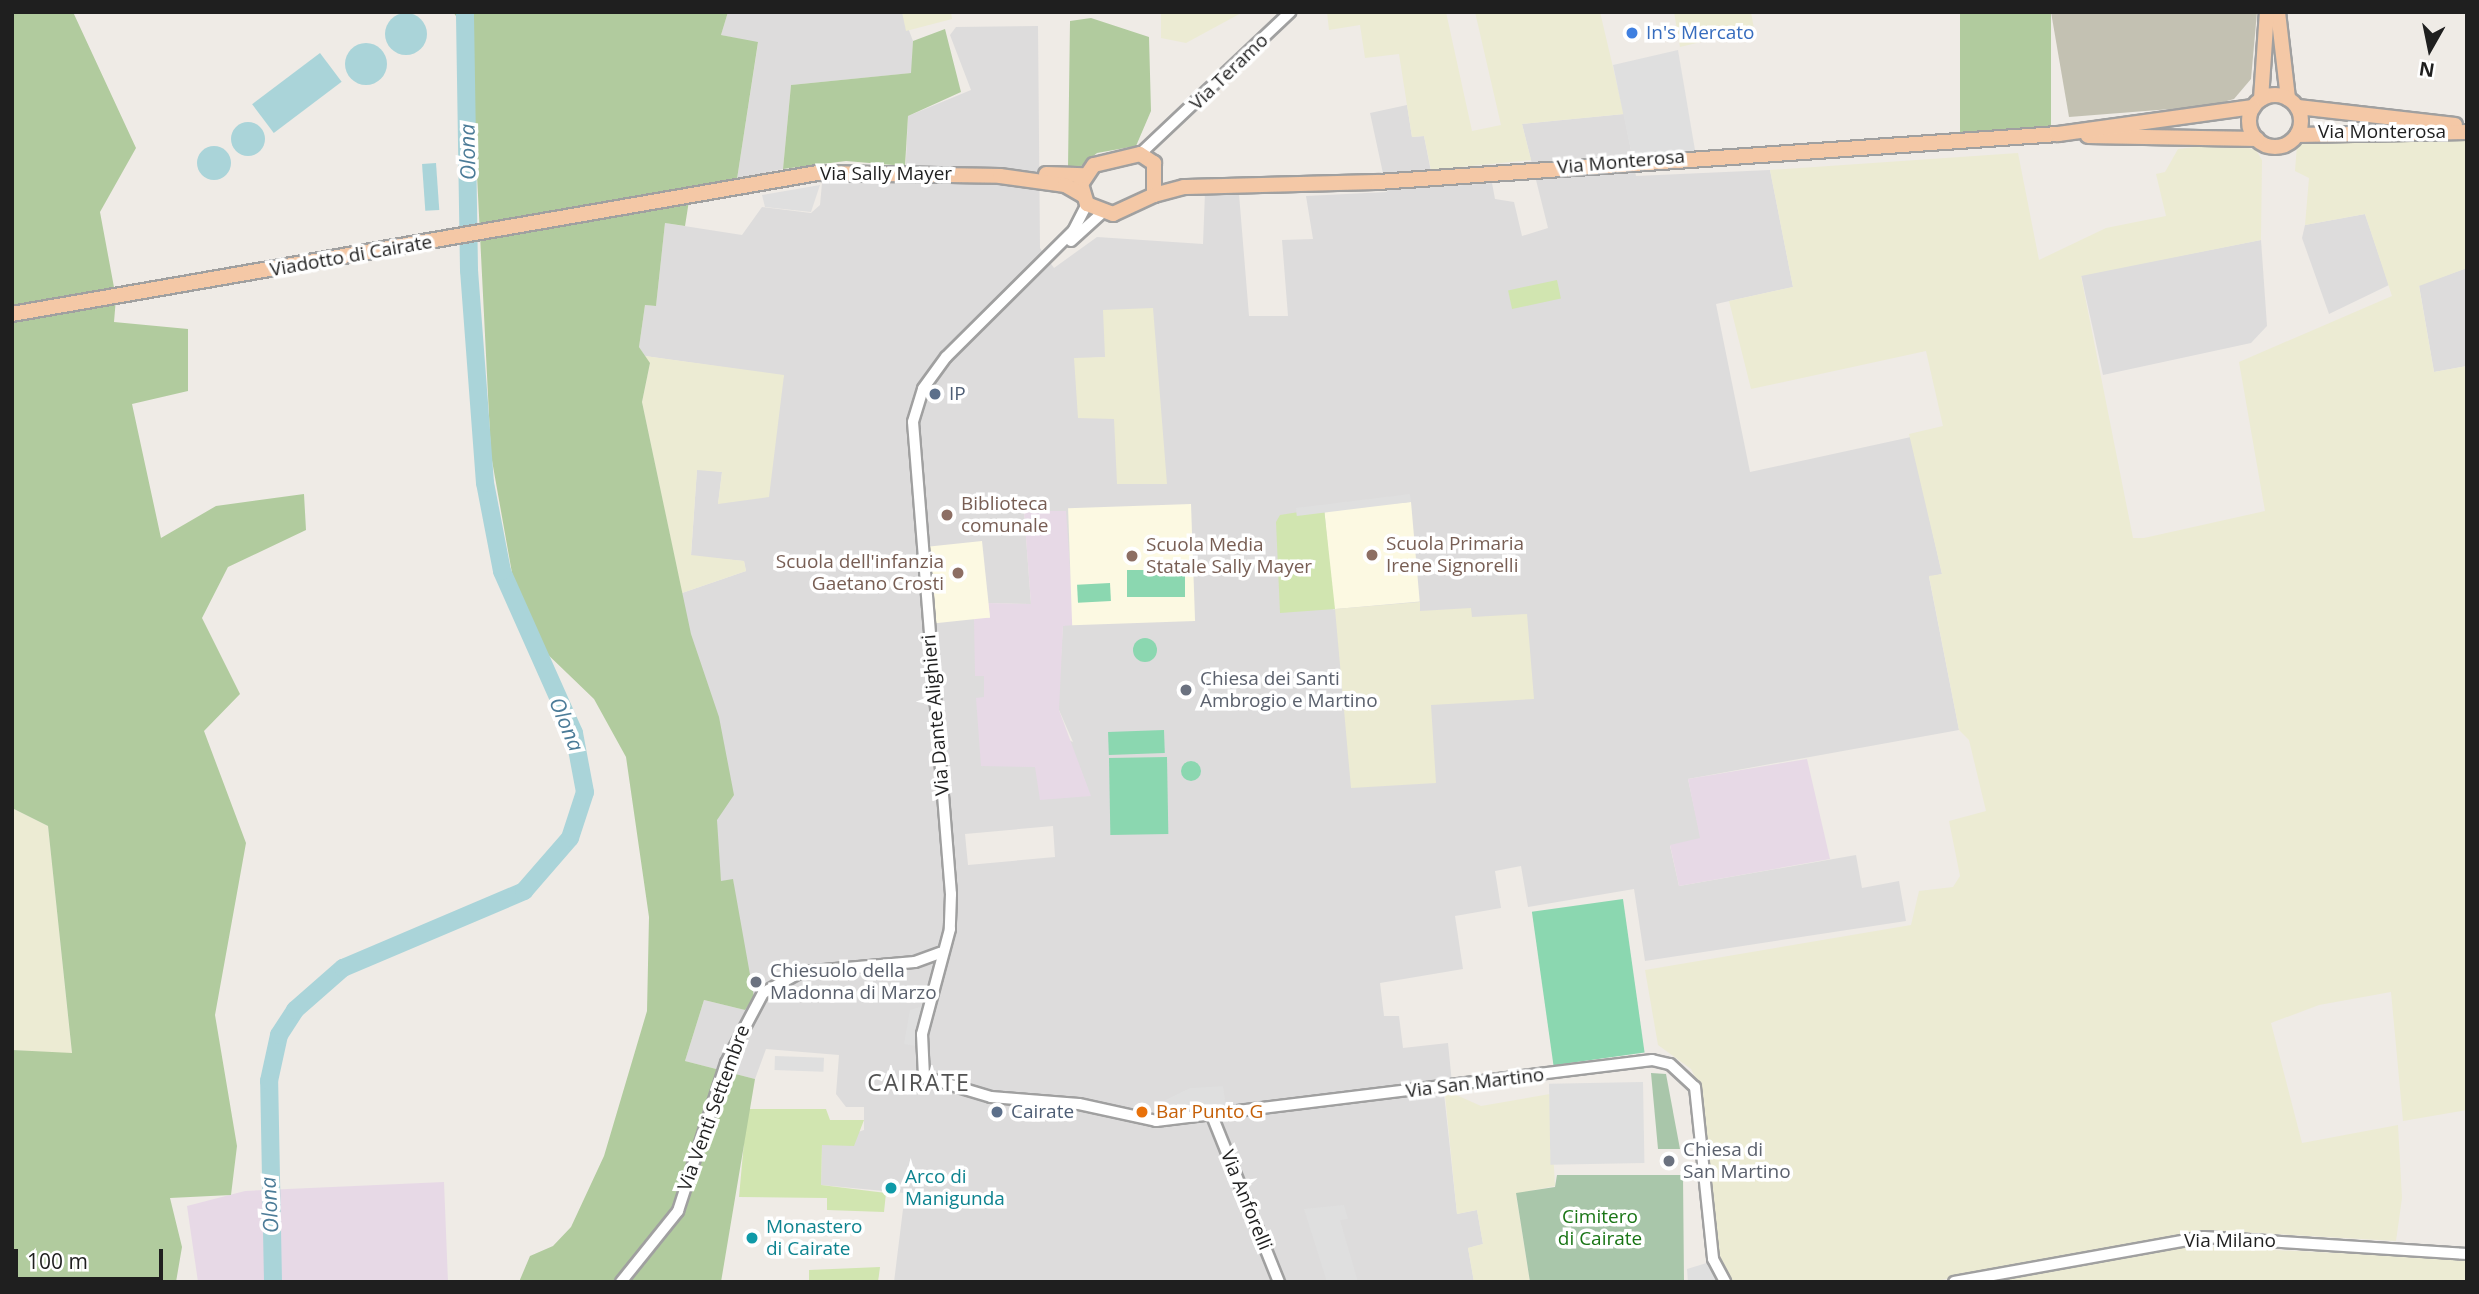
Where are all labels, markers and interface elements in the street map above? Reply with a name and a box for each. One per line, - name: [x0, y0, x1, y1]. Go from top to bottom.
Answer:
- north arrow: [2395, 14, 2465, 84]
- place label: In's Mercato: [1646, 22, 1754, 44]
- marker: In's Mercato: [1624, 25, 1640, 41]
- street label: Via Teramo: [1185, 29, 1273, 115]
- text: N: [2417, 56, 2436, 84]
- street label: Via Monterosa: [2318, 121, 2446, 143]
- water label: Olona: [454, 124, 480, 180]
- street label: Via Monterosa: [1556, 145, 1686, 179]
- street label: Via Sally Mayer: [820, 163, 952, 185]
- street label: Viadotto di Cairate: [268, 231, 434, 281]
- place label: IP: [949, 383, 966, 405]
- marker: IP: [927, 386, 943, 402]
- place label: Biblioteca comunale: [961, 493, 1048, 537]
- marker: Biblioteca comunale: [939, 507, 955, 523]
- place label: Scuola Primaria Irene Signorelli: [1386, 533, 1524, 577]
- place label: Scuola Media Statale Sally Mayer: [1146, 534, 1312, 578]
- marker: Scuola Primaria Irene Signorelli: [1364, 547, 1380, 563]
- marker: Scuola Media Statale Sally Mayer: [1124, 548, 1140, 564]
- place label: Scuola dell'infanzia Gaetano Crosti: [776, 551, 944, 595]
- marker: Scuola dell'infanzia Gaetano Crosti: [950, 565, 966, 581]
- street label: Via Dante Alighieri: [918, 634, 954, 796]
- place label: Chiesa dei Santi Ambrogio e Martino: [1200, 668, 1378, 712]
- marker: Chiesa dei Santi Ambrogio e Martino: [1178, 682, 1194, 698]
- water label: Olona: [544, 693, 590, 755]
- place label: Chiesuolo della Madonna di Marzo: [770, 960, 937, 1004]
- marker: Chiesuolo della Madonna di Marzo: [748, 974, 764, 990]
- street label: Via Venti Settembre: [673, 1022, 755, 1194]
- street label: Via San Martino: [1405, 1063, 1545, 1103]
- district label: CAIRATE: [868, 1068, 970, 1096]
- place label: Cairate: [1011, 1101, 1074, 1123]
- place label: Bar Punto G: [1156, 1101, 1263, 1123]
- marker: Cairate: [989, 1104, 1005, 1120]
- marker: Bar Punto G: [1134, 1104, 1150, 1120]
- place label: Chiesa di San Martino: [1683, 1139, 1791, 1183]
- street label: Via Anforelli: [1216, 1147, 1276, 1253]
- marker: Chiesa di San Martino: [1661, 1153, 1677, 1169]
- place label: Arco di Manigunda: [905, 1166, 1005, 1210]
- water label: Olona: [255, 1176, 283, 1234]
- marker: Arco di Manigunda: [883, 1180, 899, 1196]
- park label: Cimitero di Cairate: [1558, 1206, 1642, 1250]
- place label: Monastero di Cairate: [766, 1216, 862, 1260]
- marker: Monastero di Cairate: [744, 1230, 760, 1246]
- street label: Via Milano: [2184, 1230, 2276, 1252]
- scale bar: [18, 1234, 166, 1278]
- text: 100 m: [27, 1247, 88, 1275]

